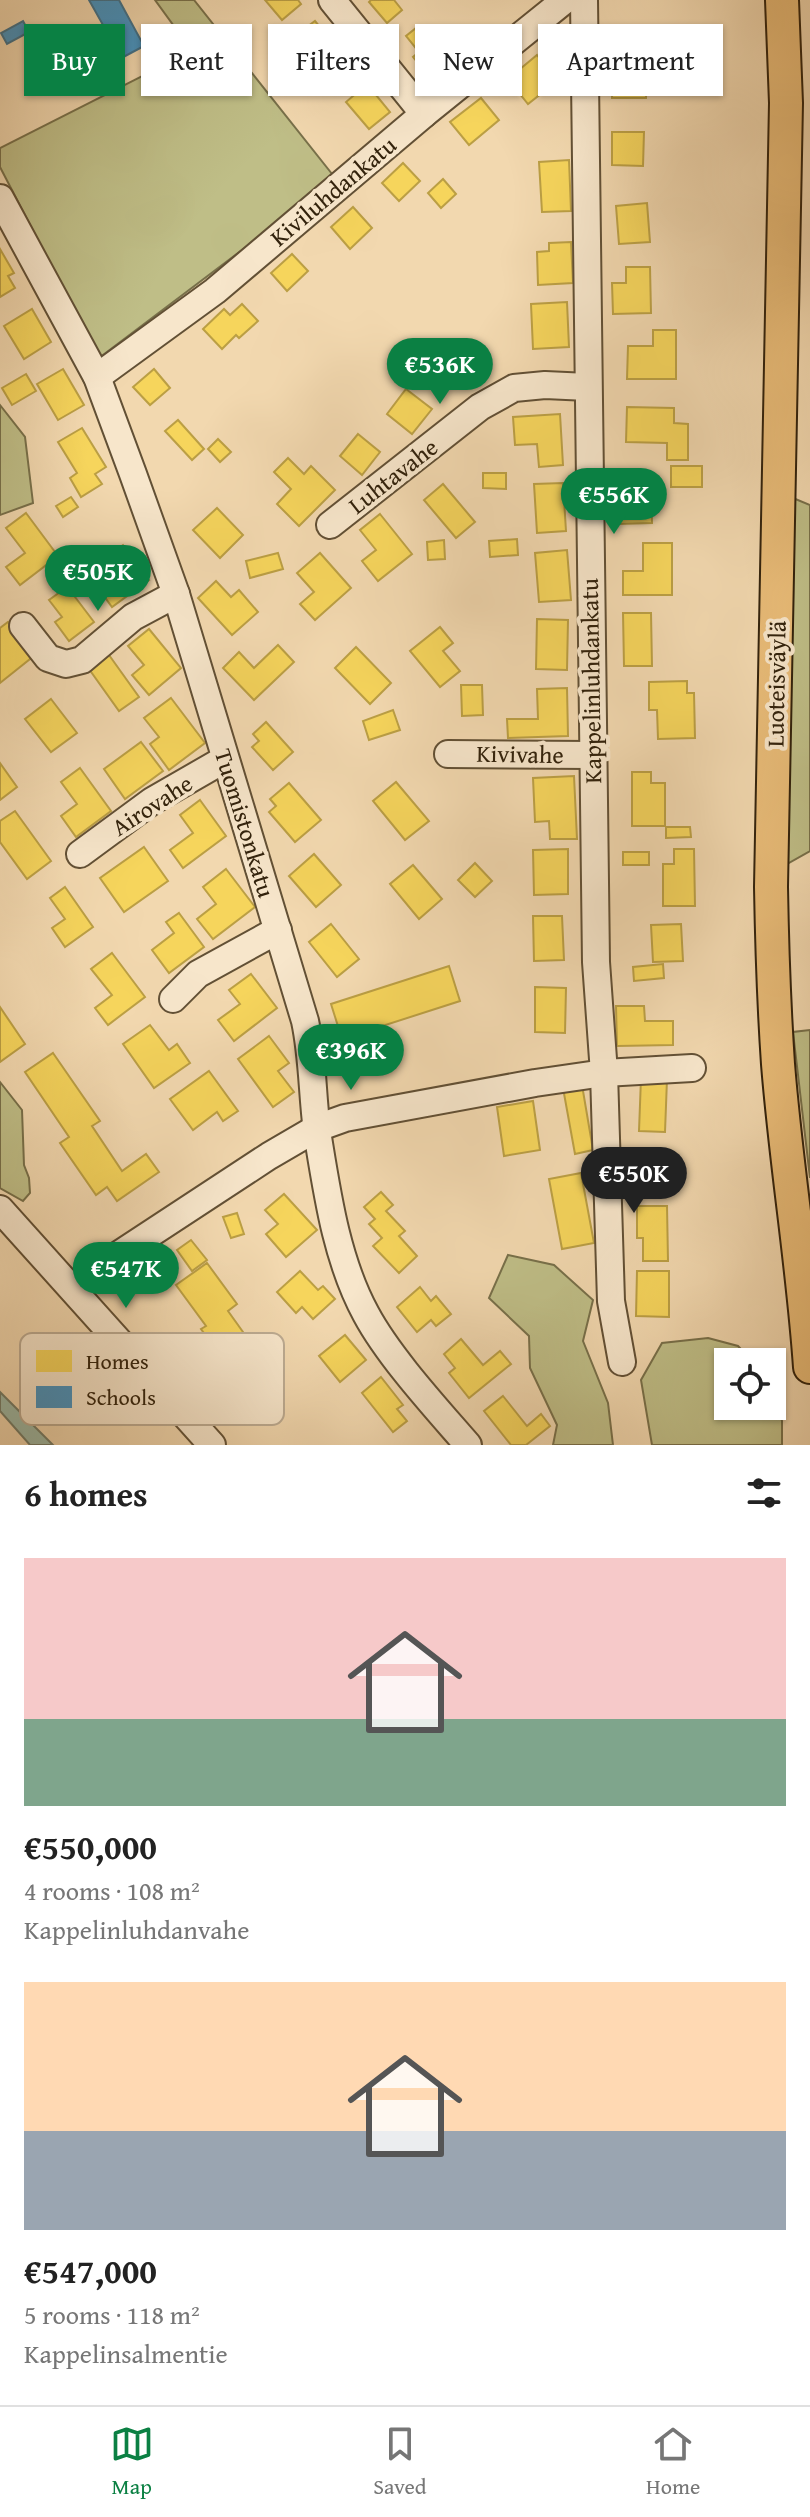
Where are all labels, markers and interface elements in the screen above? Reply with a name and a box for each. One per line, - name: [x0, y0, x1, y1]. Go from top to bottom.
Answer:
- chip: Buy: [24, 24, 125, 96]
- chip: Rent: [141, 24, 252, 96]
- chip: Filters: [268, 24, 399, 96]
- chip: New: [415, 24, 522, 96]
- chip: Apartment: [538, 24, 723, 96]
- street label: Kiviluhdankatu: [262, 128, 404, 254]
- pin: €536K: [384, 338, 496, 406]
- text: €536K: [405, 344, 475, 383]
- street label: Luhtavahe: [341, 430, 445, 522]
- pin: €556K: [558, 468, 670, 536]
- text: €556K: [579, 474, 649, 513]
- pin: €505K: [42, 545, 154, 613]
- text: €505K: [63, 551, 133, 590]
- street label: Kappelinluhdankatu: [572, 578, 610, 784]
- street label: Luoteisväylä: [757, 620, 795, 747]
- street label: Kivivahe: [476, 736, 564, 772]
- street label: Tuomistonkatu: [206, 744, 284, 902]
- street label: Airovahe: [105, 766, 199, 844]
- pin: €396K: [295, 1024, 407, 1092]
- text: €396K: [316, 1030, 386, 1069]
- pin: €550K: [578, 1147, 690, 1215]
- text: €550K: [599, 1153, 669, 1192]
- pin: €547K: [70, 1242, 182, 1310]
- text: €547K: [91, 1248, 161, 1287]
- legend: [20, 1333, 284, 1425]
- text: Homes: [86, 1345, 149, 1377]
- map controls: [714, 1348, 786, 1420]
- button: locate: [714, 1348, 786, 1420]
- text: Schools: [86, 1381, 156, 1413]
- text: 6 homes: [24, 1469, 148, 1518]
- icon: filters: [742, 1471, 786, 1515]
- icon: home: [333, 1610, 477, 1754]
- text: €550,000: [24, 1822, 157, 1871]
- text: 4 rooms · 108 m²: [24, 1871, 200, 1910]
- text: Kappelinluhdanvahe: [24, 1910, 249, 1949]
- icon: home: [333, 2034, 477, 2178]
- text: €547,000: [24, 2246, 157, 2295]
- text: 5 rooms · 118 m²: [24, 2295, 200, 2334]
- text: Kappelinsalmentie: [24, 2334, 228, 2373]
- tab: Map: [110, 2422, 154, 2502]
- tab: Saved: [373, 2422, 427, 2502]
- tab: Home: [646, 2422, 700, 2502]

